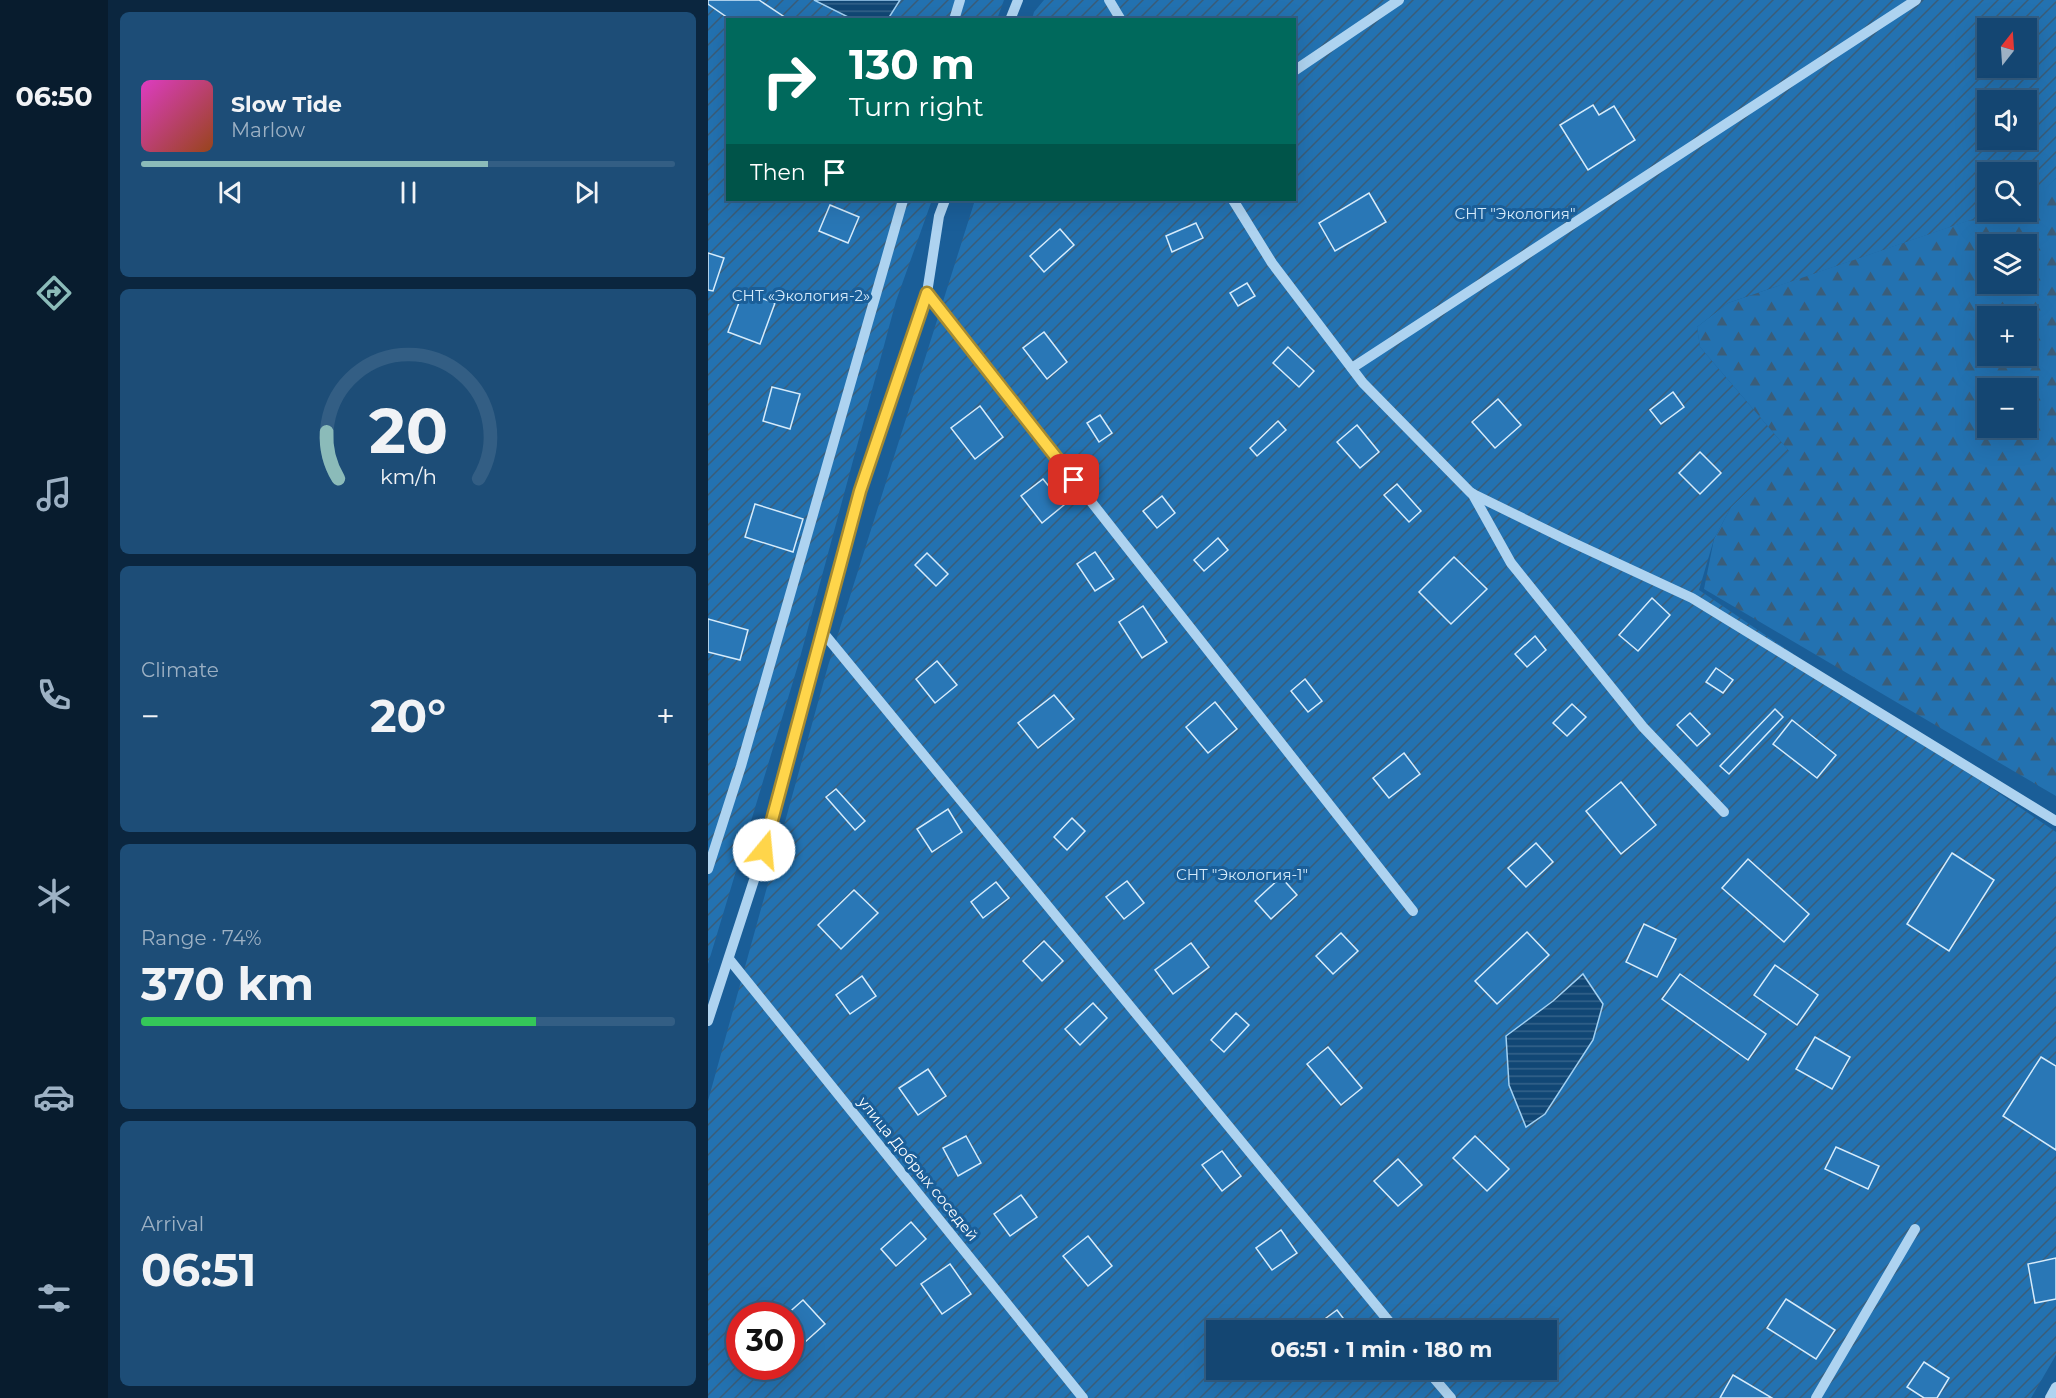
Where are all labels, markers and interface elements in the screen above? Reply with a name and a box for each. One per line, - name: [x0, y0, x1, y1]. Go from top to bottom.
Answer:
- north arrow: [1977, 18, 2037, 78]
- map controls: [1977, 18, 2037, 438]
- text: 130 m: [849, 38, 975, 90]
- icon: right: [750, 42, 828, 120]
- text: 06:50: [15, 80, 93, 113]
- text: Turn right: [849, 90, 984, 123]
- button: sound: [1977, 90, 2037, 150]
- text: Slow Tide: [231, 91, 342, 118]
- text: Marlow: [231, 118, 305, 142]
- icon: arrive: [818, 156, 851, 189]
- text: Then: [750, 159, 806, 186]
- button: search: [1977, 162, 2037, 222]
- icon: previous: [214, 176, 247, 209]
- icon: pause: [392, 176, 425, 209]
- icon: next: [570, 176, 603, 209]
- park label: СНТ "Экология": [1454, 204, 1576, 223]
- button: layers: [1977, 234, 2037, 294]
- icon: directions: [33, 272, 75, 314]
- park label: СНТ «Экология-2»: [732, 286, 870, 305]
- button: +: [1977, 306, 2037, 366]
- button: −: [1977, 378, 2037, 438]
- text: 20: [368, 393, 448, 469]
- pin: [1048, 454, 1099, 505]
- text: km/h: [379, 463, 437, 489]
- icon: arrive: [1057, 463, 1090, 496]
- icon: music: [33, 473, 75, 515]
- text: Climate: [141, 658, 219, 682]
- icon: phone: [33, 674, 75, 716]
- text: 20°: [370, 688, 446, 743]
- text: −: [141, 696, 160, 736]
- text: +: [656, 696, 675, 736]
- position arrow: [732, 818, 796, 882]
- park label: СНТ "Экология-1": [1176, 865, 1308, 884]
- icon: climate: [33, 875, 75, 917]
- text: Range · 74%: [141, 926, 262, 950]
- text: 370 km: [141, 956, 314, 1011]
- icon: car: [33, 1076, 75, 1118]
- street label: улица Добрых соседей: [854, 1092, 983, 1245]
- text: Arrival: [141, 1212, 204, 1236]
- text: 06:51: [141, 1242, 256, 1297]
- icon: filters: [33, 1277, 75, 1319]
- speed limit sign: 30: [726, 1302, 804, 1380]
- text: 06:51 · 1 min · 180 m: [1271, 1336, 1492, 1363]

